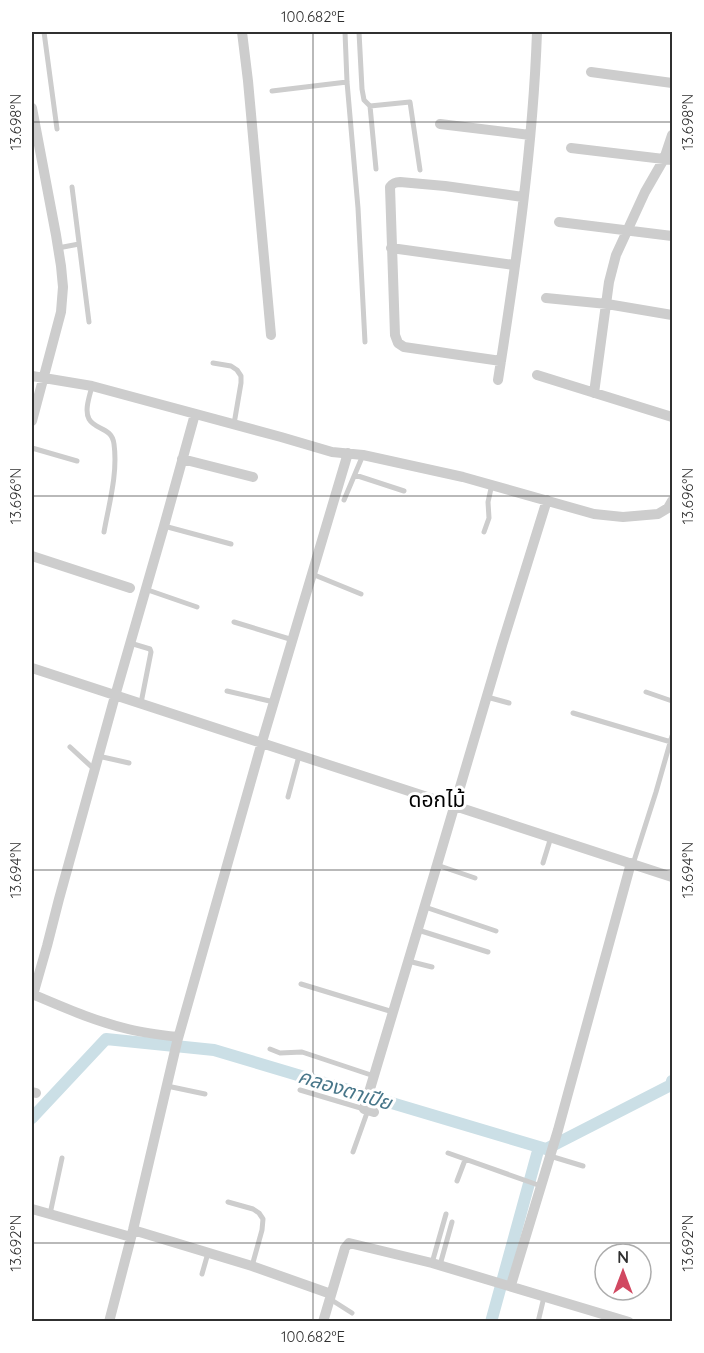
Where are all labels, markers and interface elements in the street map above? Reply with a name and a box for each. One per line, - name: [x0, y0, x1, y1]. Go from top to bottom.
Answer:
- text: 100.682°E: [281, 7, 345, 26]
- text: 13.698°N: [6, 94, 25, 150]
- text: 13.698°N: [678, 94, 697, 150]
- text: 13.696°N: [6, 468, 25, 524]
- text: 13.696°N: [678, 468, 697, 524]
- district label: ดอกไม้: [409, 786, 465, 812]
- text: 13.694°N: [6, 842, 25, 898]
- text: 13.694°N: [678, 842, 697, 898]
- water label: คลองตาเปีย: [295, 1063, 397, 1116]
- text: 13.692°N: [6, 1215, 25, 1271]
- text: 13.692°N: [678, 1215, 697, 1271]
- north arrow: [593, 1242, 653, 1302]
- text: N: [617, 1247, 629, 1267]
- text: 100.682°E: [281, 1327, 345, 1346]

